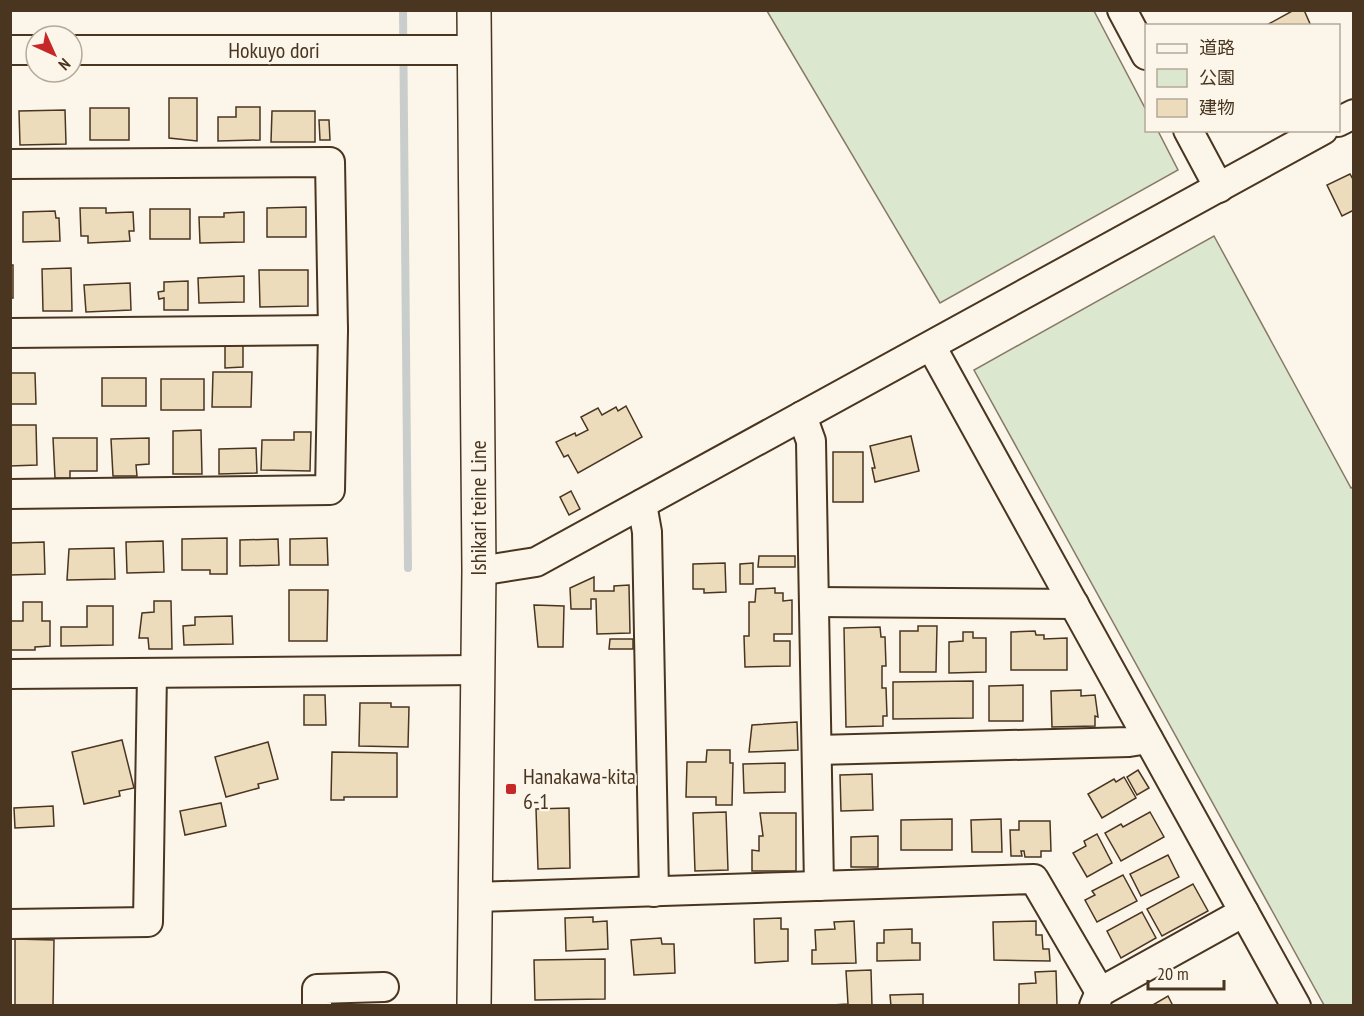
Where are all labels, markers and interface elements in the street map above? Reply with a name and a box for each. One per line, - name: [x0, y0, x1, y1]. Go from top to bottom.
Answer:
- north arrow: [24, 24, 84, 84]
- legend: [1145, 24, 1340, 132]
- street label: Hokuyo dori: [228, 36, 320, 64]
- text: 道路: [1199, 36, 1235, 59]
- text: N: [54, 54, 75, 75]
- text: 公園: [1199, 66, 1235, 89]
- text: 建物: [1199, 96, 1235, 119]
- street label: Ishikari teine Line: [464, 440, 492, 576]
- place label: Hanakawa-kita 6-1: [523, 762, 636, 815]
- marker: Hanakawa-kita 6-1: [504, 782, 518, 796]
- scale bar: [1148, 953, 1224, 991]
- text: 20 m: [1157, 962, 1189, 985]

